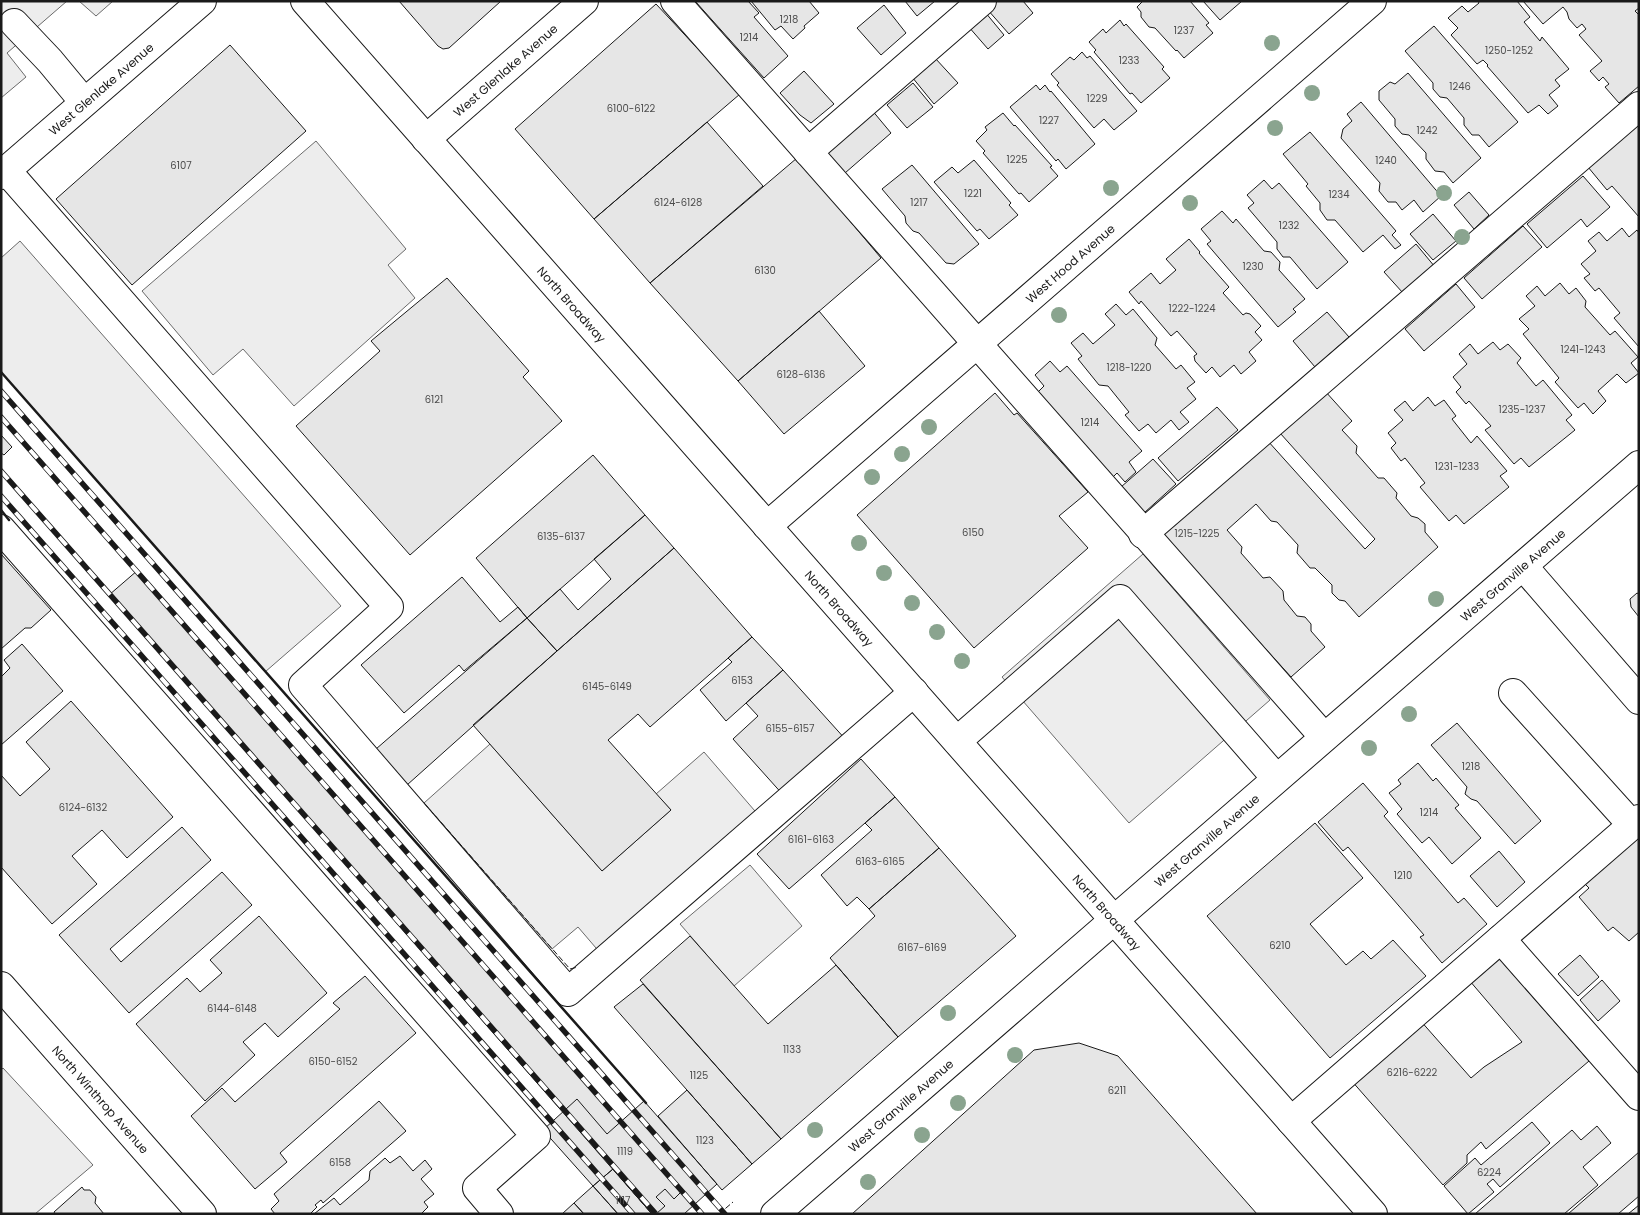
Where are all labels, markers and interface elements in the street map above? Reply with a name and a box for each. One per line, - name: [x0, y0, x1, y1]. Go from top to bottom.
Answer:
- house number: 1218: [780, 12, 798, 27]
- street label: West Glenlake Avenue: [449, 20, 561, 120]
- house number: 1237: [1174, 23, 1195, 38]
- house number: 1214: [740, 30, 758, 45]
- street label: West Glenlake Avenue: [45, 38, 157, 139]
- house number: 1250-1252: [1485, 43, 1533, 58]
- house number: 1233: [1119, 53, 1139, 68]
- house number: 1246: [1449, 79, 1471, 94]
- house number: 1229: [1087, 91, 1108, 106]
- house number: 6100-6122: [607, 101, 656, 116]
- house number: 1227: [1039, 113, 1060, 128]
- house number: 1242: [1417, 123, 1438, 138]
- house number: 1225: [1007, 152, 1027, 167]
- house number: 1240: [1375, 153, 1397, 168]
- house number: 6107: [170, 158, 192, 173]
- house number: 1221: [964, 186, 982, 201]
- house number: 1234: [1328, 187, 1350, 202]
- house number: 6124-6128: [654, 195, 702, 210]
- house number: 1217: [910, 195, 928, 210]
- house number: 1232: [1279, 218, 1300, 233]
- street label: West Hood Avenue: [1022, 220, 1118, 307]
- house number: 1230: [1242, 259, 1264, 274]
- street label: North Broadway: [534, 262, 610, 346]
- house number: 6130: [754, 263, 776, 278]
- house number: 1222-1224: [1169, 301, 1215, 316]
- house number: 1241-1243: [1560, 342, 1606, 357]
- house number: 1218-1220: [1107, 360, 1151, 375]
- house number: 6128-6136: [777, 367, 825, 382]
- house number: 6121: [425, 392, 443, 407]
- house number: 1235-1237: [1499, 402, 1546, 417]
- house number: 1214: [1081, 415, 1099, 430]
- house number: 1231-1233: [1435, 459, 1479, 474]
- street label: West Granville Avenue: [1456, 524, 1569, 625]
- house number: 6150: [962, 525, 984, 540]
- house number: 1215-1225: [1175, 526, 1219, 541]
- house number: 6135-6137: [537, 529, 586, 544]
- street label: North Broadway: [801, 566, 878, 650]
- house number: 6153: [731, 673, 753, 688]
- house number: 6145-6149: [582, 679, 632, 694]
- house number: 6155-6157: [766, 721, 815, 736]
- house number: 1218: [1462, 759, 1480, 774]
- street label: West Granville Avenue: [1150, 790, 1263, 890]
- house number: 6124-6132: [59, 800, 107, 815]
- house number: 1214: [1420, 805, 1438, 820]
- house number: 6161-6163: [788, 832, 834, 847]
- house number: 6163-6165: [855, 854, 905, 869]
- house number: 1210: [1394, 868, 1412, 883]
- street label: North Broadway: [1069, 870, 1146, 954]
- house number: 6210: [1269, 938, 1291, 953]
- house number: 6167-6169: [897, 940, 947, 955]
- house number: 6144-6148: [207, 1001, 257, 1016]
- street label: North Winthrop Avenue: [49, 1042, 153, 1157]
- house number: 1133: [783, 1042, 801, 1057]
- house number: 6150-6152: [308, 1054, 358, 1069]
- street label: West Granville Avenue: [844, 1055, 957, 1156]
- house number: 6216-6222: [1387, 1065, 1438, 1080]
- house number: 1125: [690, 1068, 708, 1083]
- house number: 6211: [1108, 1083, 1126, 1098]
- house number: 1123: [696, 1133, 714, 1148]
- house number: 1119: [617, 1144, 633, 1159]
- house number: 6158: [329, 1155, 351, 1170]
- house number: 6224: [1477, 1165, 1501, 1180]
- house number: 1117: [615, 1193, 631, 1208]

